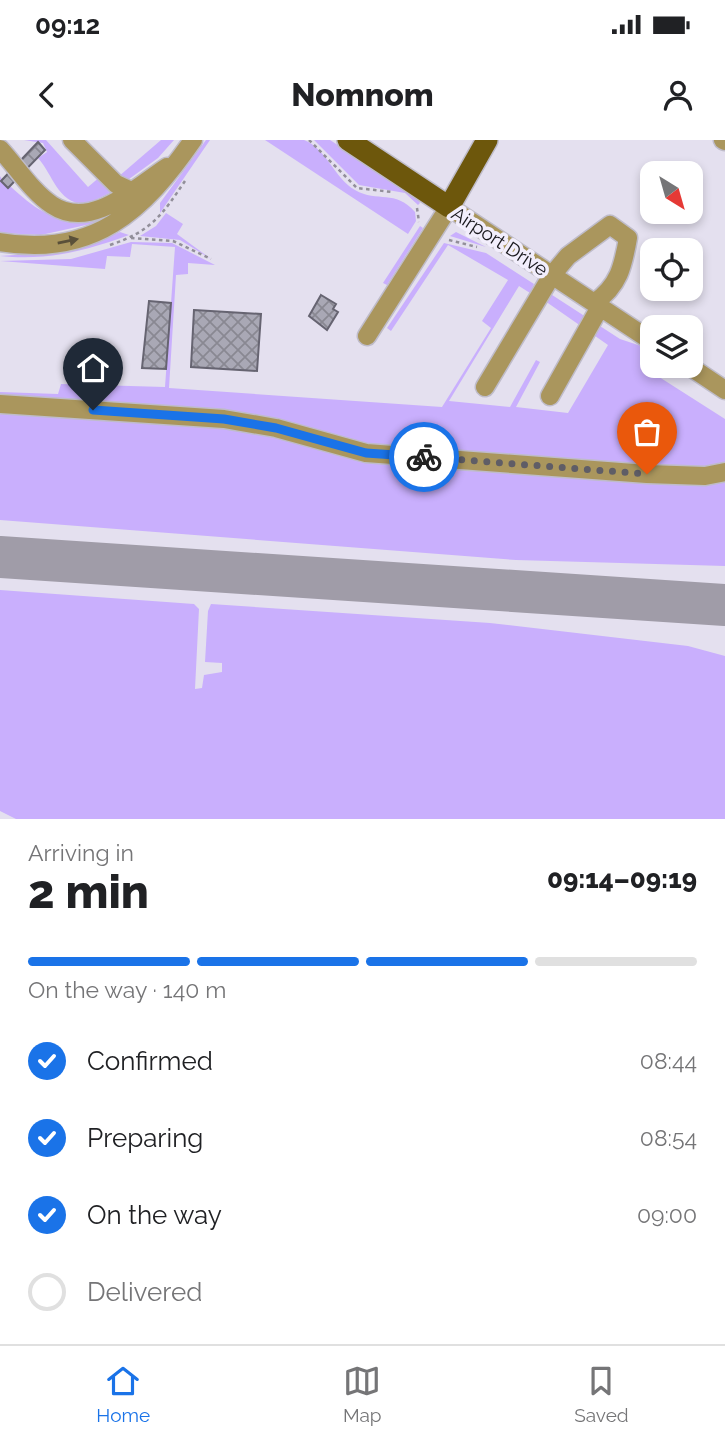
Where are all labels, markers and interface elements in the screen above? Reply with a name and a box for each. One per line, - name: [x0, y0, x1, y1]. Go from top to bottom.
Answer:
- text: 09:12: [35, 10, 100, 40]
- icon: back: [28, 76, 66, 114]
- text: Nomnom: [291, 76, 434, 113]
- icon: person: [659, 76, 697, 114]
- north arrow: [640, 161, 704, 224]
- map controls: [640, 161, 703, 378]
- street label: Airport Drive: [448, 202, 552, 280]
- one-way arrow: [57, 235, 79, 246]
- button: locate: [640, 238, 703, 301]
- button: layers: [640, 315, 703, 378]
- pin: [63, 338, 123, 410]
- icon: home: [74, 349, 112, 387]
- pin: [617, 402, 677, 474]
- icon: bag: [628, 413, 666, 451]
- courier: [389, 422, 459, 492]
- icon: bike: [405, 438, 443, 476]
- text: Arriving in: [28, 839, 134, 866]
- text: 09:14–09:19: [547, 864, 697, 894]
- text: 2 min: [28, 865, 149, 919]
- text: On the way · 140 m: [28, 976, 226, 1003]
- icon: check: [28, 1042, 66, 1080]
- text: Confirmed: [87, 1046, 213, 1076]
- text: 08:44: [640, 1047, 697, 1074]
- icon: check: [28, 1119, 66, 1157]
- text: Preparing: [87, 1123, 203, 1153]
- text: 08:54: [640, 1124, 697, 1151]
- icon: check: [28, 1196, 66, 1234]
- text: On the way: [87, 1200, 222, 1230]
- text: 09:00: [637, 1201, 697, 1228]
- text: Delivered: [87, 1277, 202, 1307]
- tab: Home: [96, 1362, 150, 1426]
- tab: Map: [343, 1362, 382, 1426]
- tab: Saved: [574, 1362, 629, 1426]

